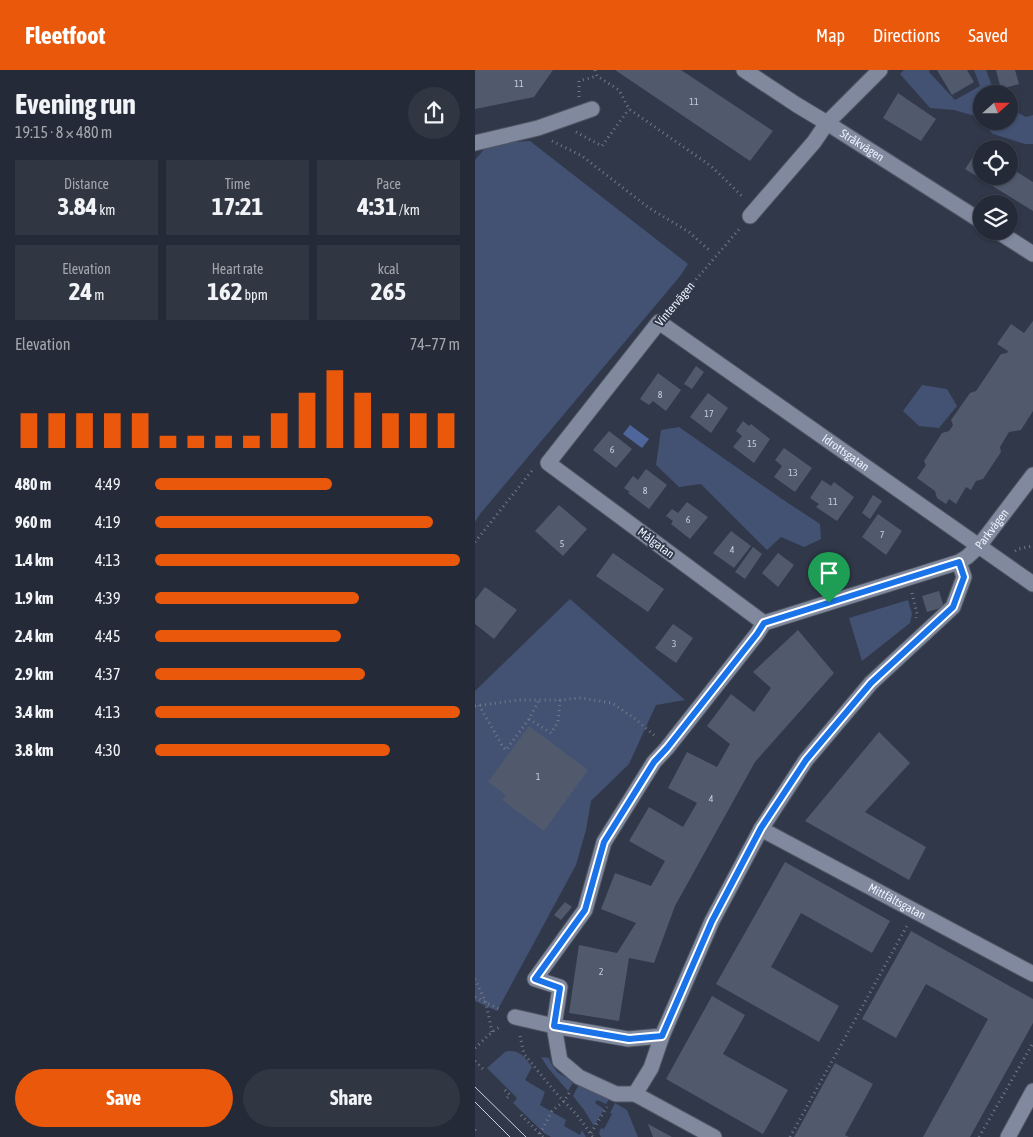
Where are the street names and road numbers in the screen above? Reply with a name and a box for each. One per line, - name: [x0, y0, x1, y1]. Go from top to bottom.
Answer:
- street label: Stråkvägen: [837, 126, 887, 164]
- street label: Vintervägen: [652, 279, 698, 329]
- street label: Idrottsgatan: [819, 431, 872, 474]
- street label: Parkvägen: [972, 506, 1012, 552]
- street label: Målgatan: [635, 525, 677, 561]
- street label: Mittfältsgatan: [866, 880, 928, 922]

